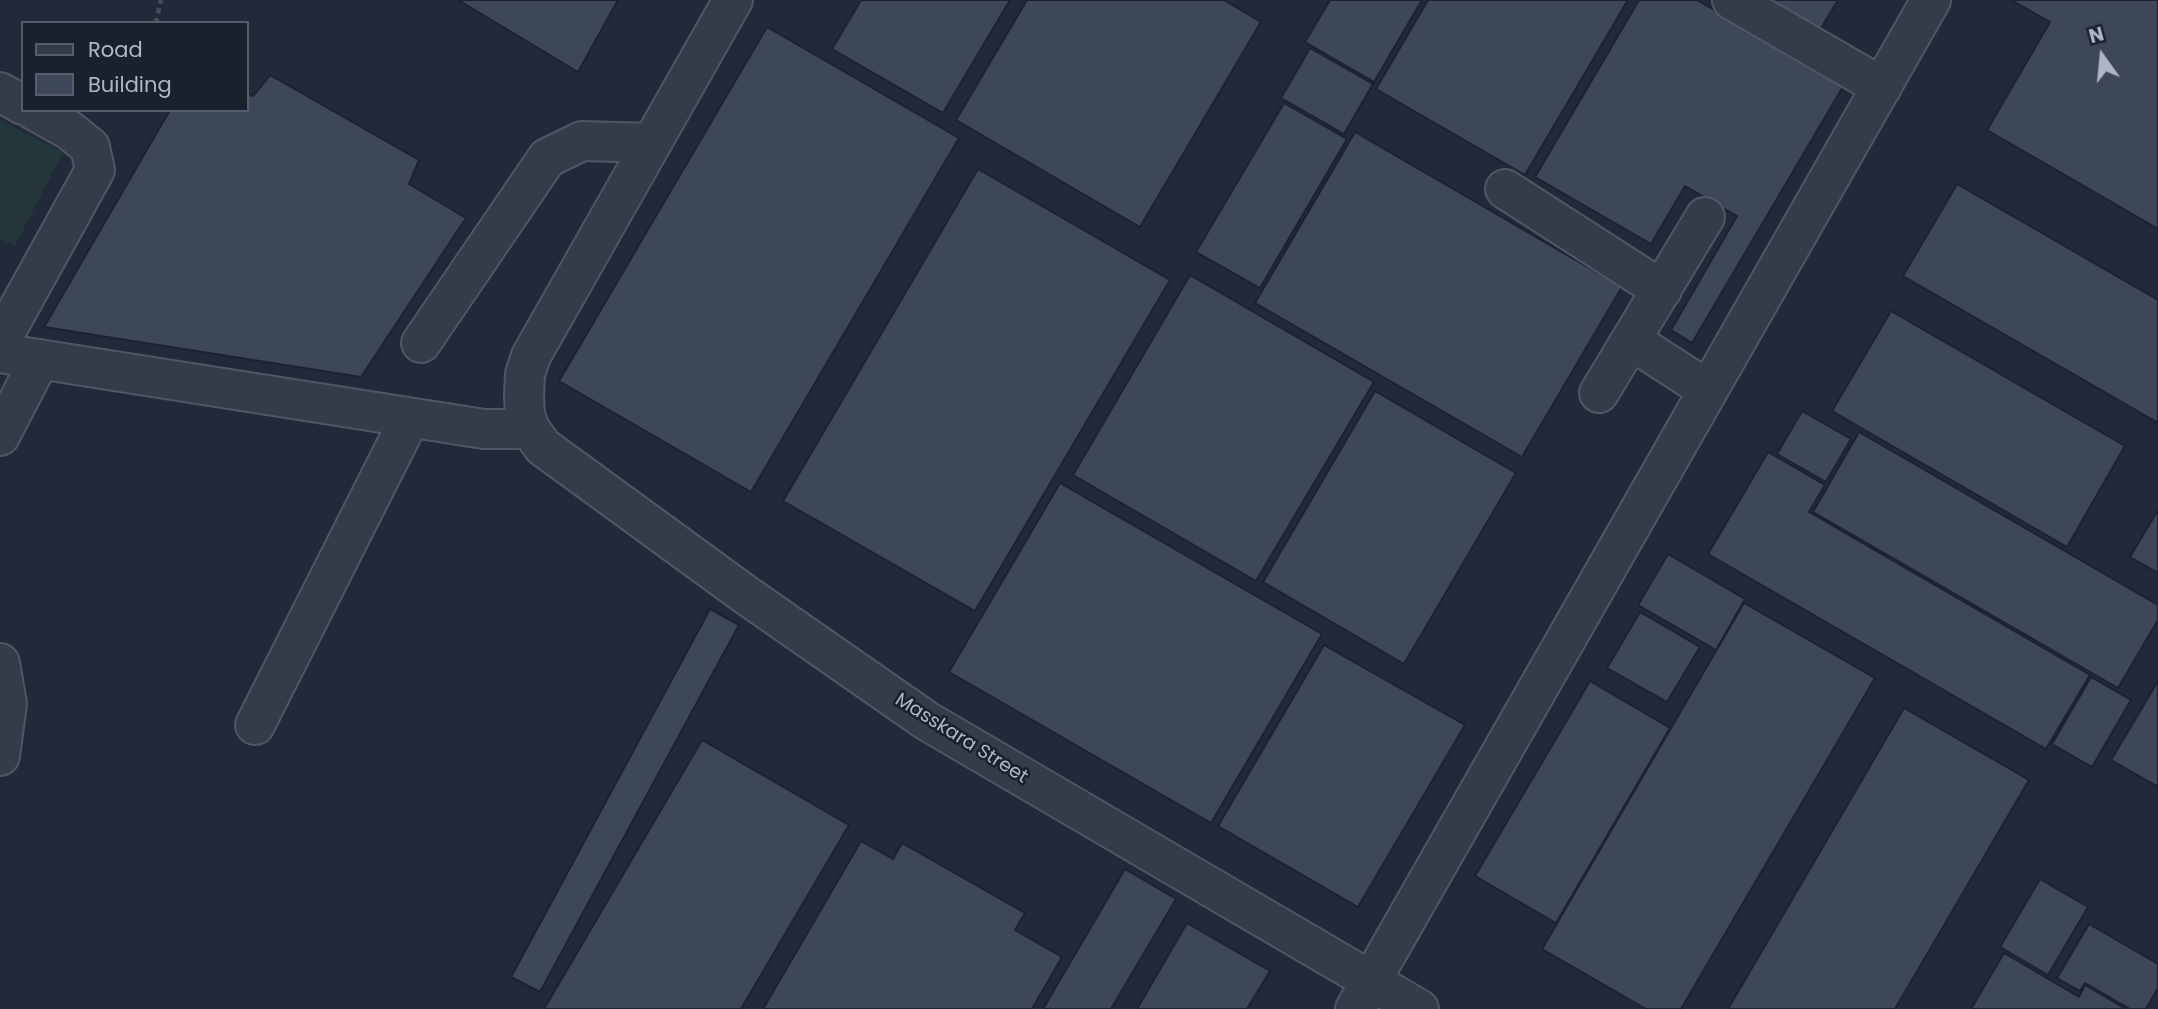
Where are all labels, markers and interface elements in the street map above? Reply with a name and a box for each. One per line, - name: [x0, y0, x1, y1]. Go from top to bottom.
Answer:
- text: N: [2086, 20, 2107, 50]
- legend: [21, 21, 248, 112]
- north arrow: [2067, 21, 2137, 91]
- text: Road: [88, 35, 143, 64]
- text: Building: [88, 70, 172, 99]
- street label: Masskara Street: [890, 689, 1032, 789]

